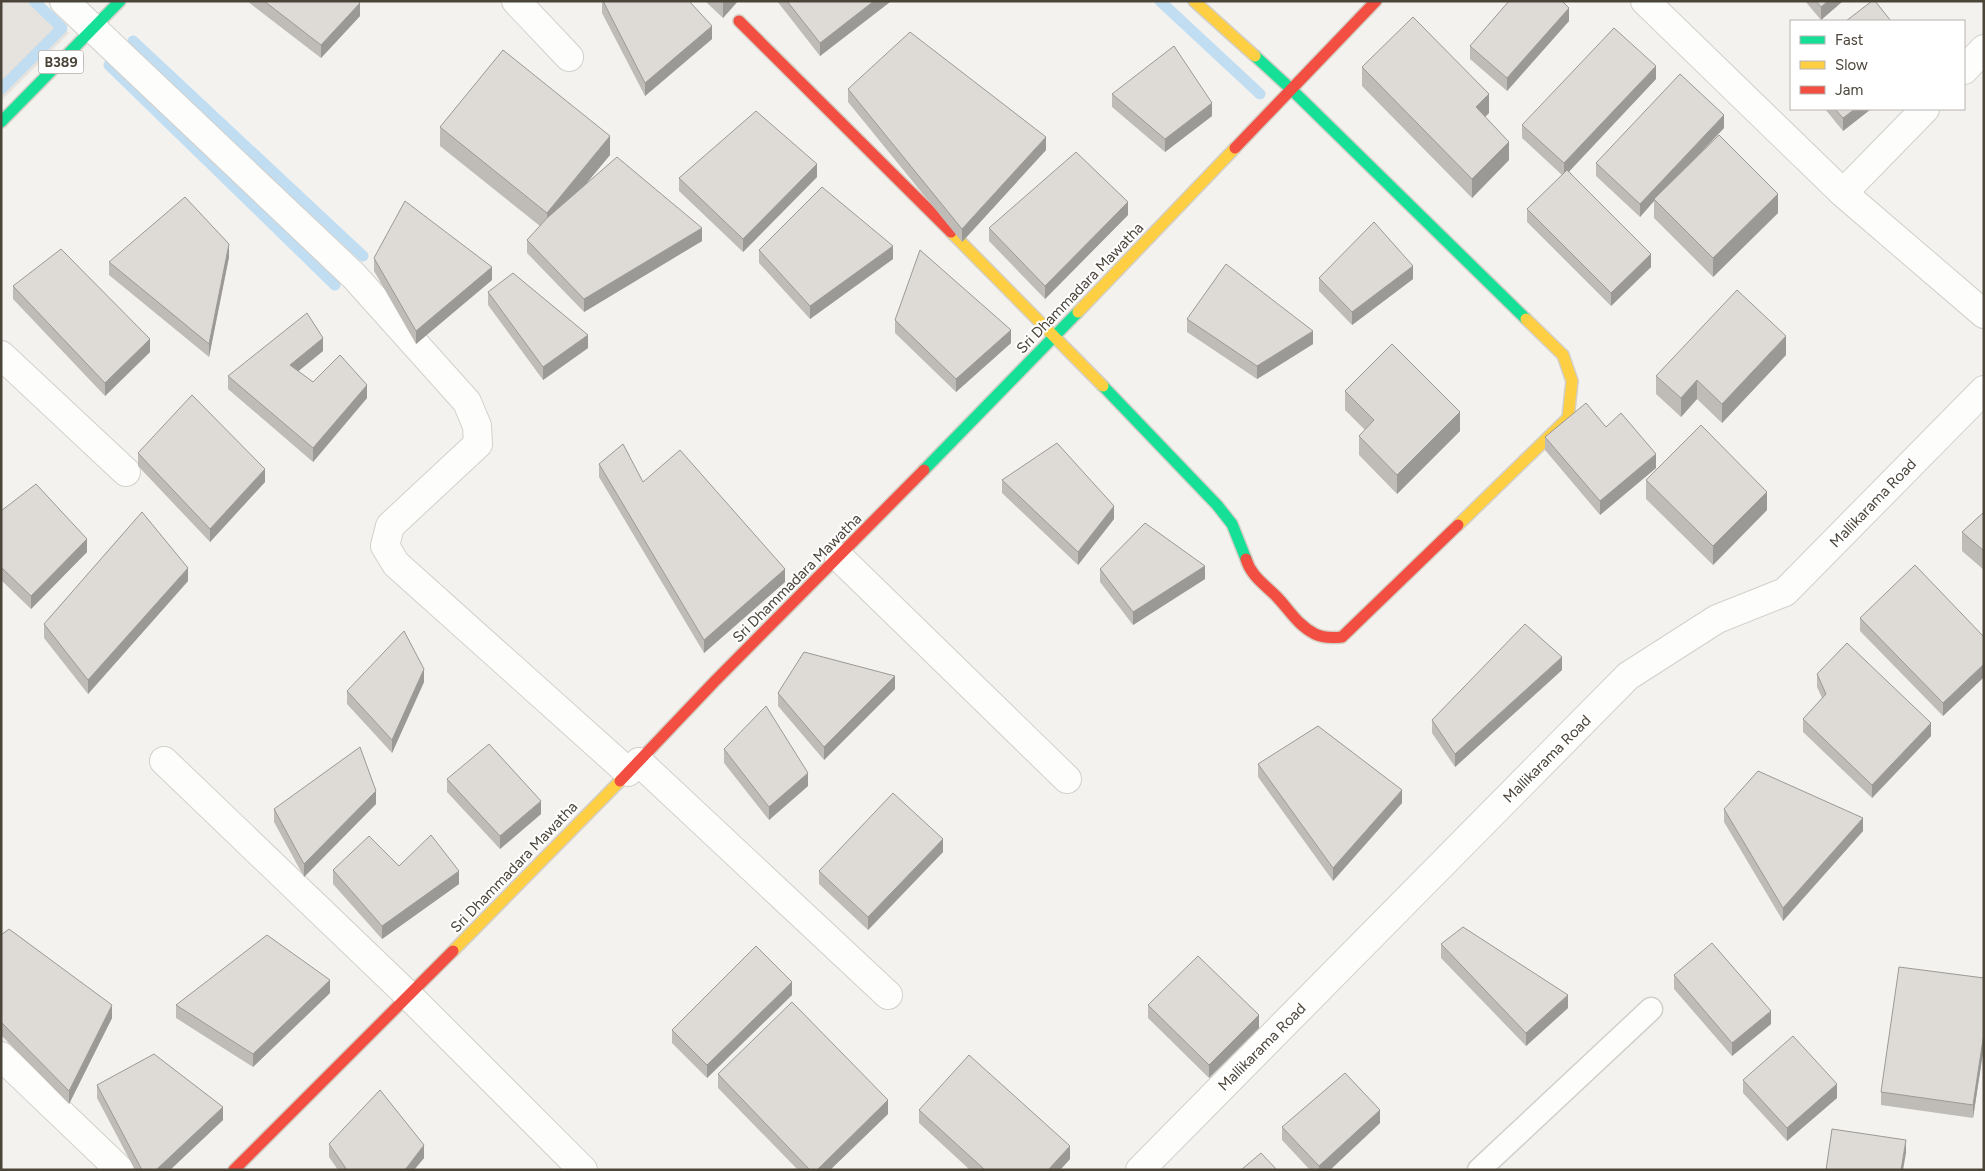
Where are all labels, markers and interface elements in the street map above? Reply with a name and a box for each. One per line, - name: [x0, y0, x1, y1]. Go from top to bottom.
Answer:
- legend: [1790, 20, 1965, 110]
- text: Fast: [1835, 31, 1864, 49]
- road number: B389: [38, 51, 84, 74]
- text: Slow: [1835, 56, 1868, 74]
- text: Jam: [1835, 81, 1863, 99]
- street label: Sri Dhammadara Mawatha: [1013, 219, 1147, 357]
- street label: Mallikarama Road: [1826, 455, 1920, 551]
- street label: Sri Dhammadara Mawatha: [729, 510, 865, 646]
- street label: Mallikarama Road: [1499, 711, 1595, 807]
- street label: Sri Dhammadara Mawatha: [447, 798, 581, 936]
- street label: Mallikarama Road: [1214, 999, 1310, 1095]

